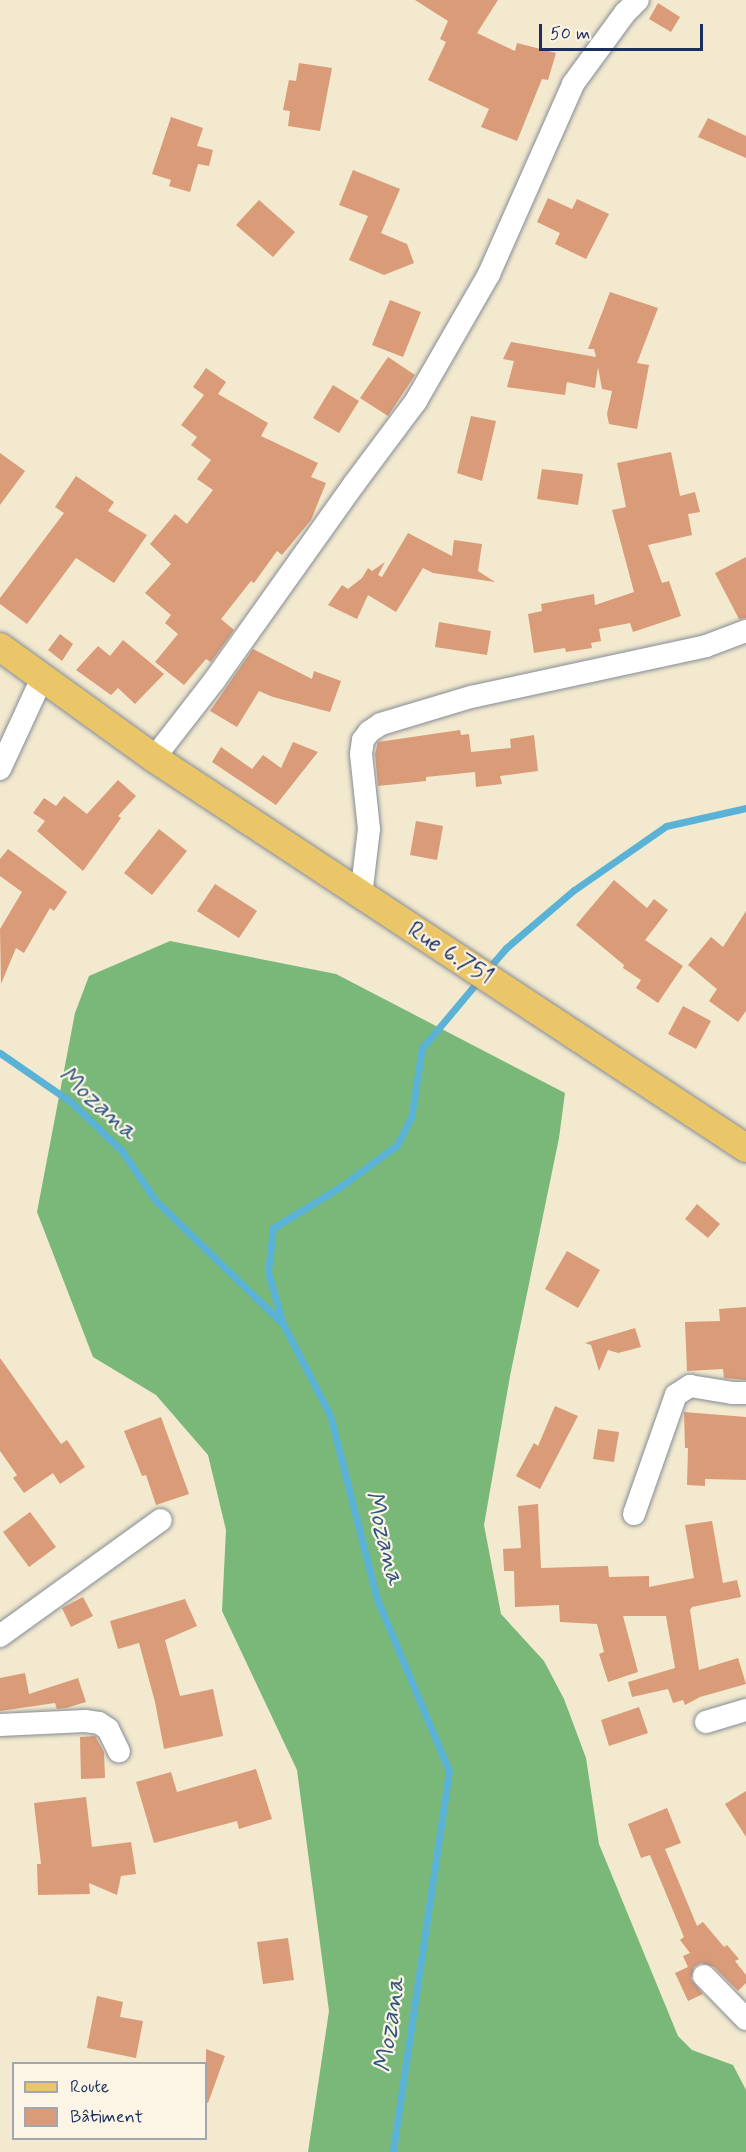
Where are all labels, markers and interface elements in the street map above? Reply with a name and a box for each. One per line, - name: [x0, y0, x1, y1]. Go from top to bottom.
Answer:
- scale bar: [542, 12, 706, 50]
- text: 50 m: [550, 22, 590, 46]
- street label: Rue 6.751: [402, 916, 498, 992]
- water label: Mozana: [51, 1060, 143, 1148]
- water label: Mozana: [356, 1488, 410, 1588]
- water label: Mozana: [369, 1975, 413, 2075]
- legend: [12, 2062, 207, 2140]
- text: Route: [70, 2075, 109, 2099]
- text: Bâtiment: [70, 2105, 143, 2129]

